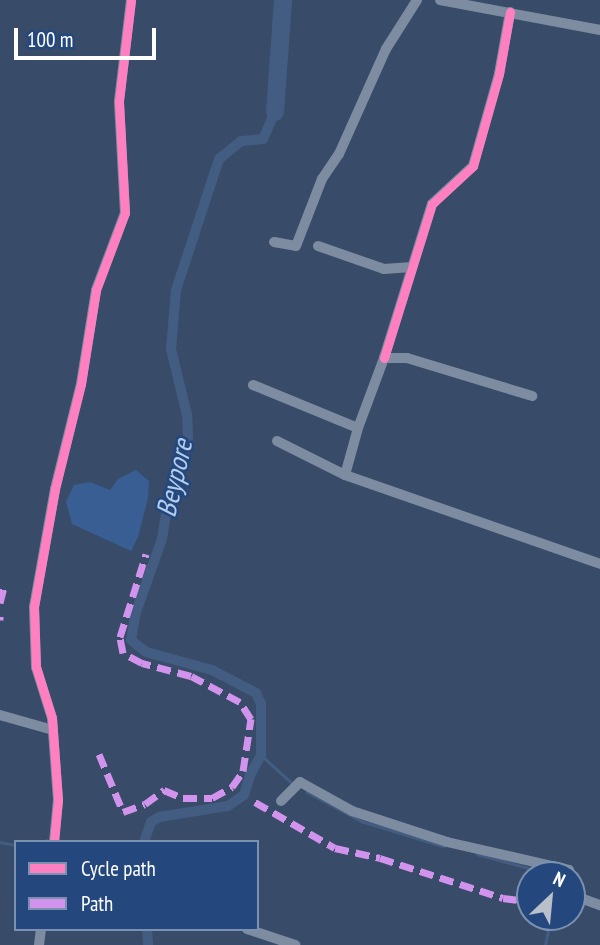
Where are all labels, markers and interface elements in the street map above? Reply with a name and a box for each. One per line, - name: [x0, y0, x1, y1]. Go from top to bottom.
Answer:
- scale bar: [18, 14, 159, 58]
- text: 100 m: [27, 26, 73, 53]
- water label: Beypore: [149, 436, 199, 520]
- legend: [14, 840, 259, 931]
- text: Cycle path: [81, 855, 156, 882]
- north arrow: [516, 861, 586, 931]
- text: N: [549, 866, 569, 892]
- text: Path: [81, 890, 113, 917]

